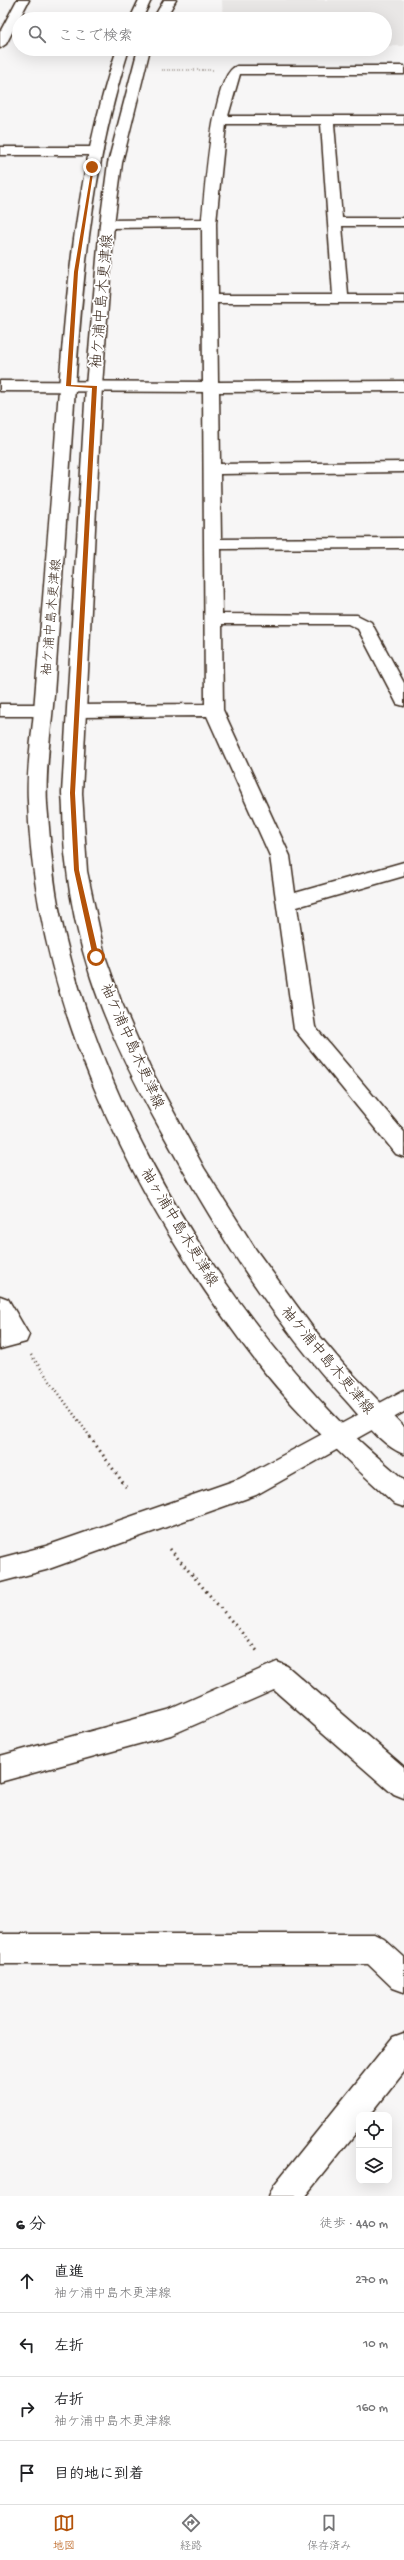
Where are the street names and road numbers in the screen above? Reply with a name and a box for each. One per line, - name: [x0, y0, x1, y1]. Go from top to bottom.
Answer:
- street label: 袖ケ浦中島木更津線: [87, 233, 118, 369]
- street label: 袖ケ浦中島木更津線: [39, 557, 65, 676]
- street label: 袖ケ浦中島木更津線: [95, 981, 168, 1112]
- street label: 袖ヶ浦中島木更津線: [136, 1165, 222, 1291]
- street label: 袖ケ浦中島木更津線: [276, 1303, 378, 1419]

